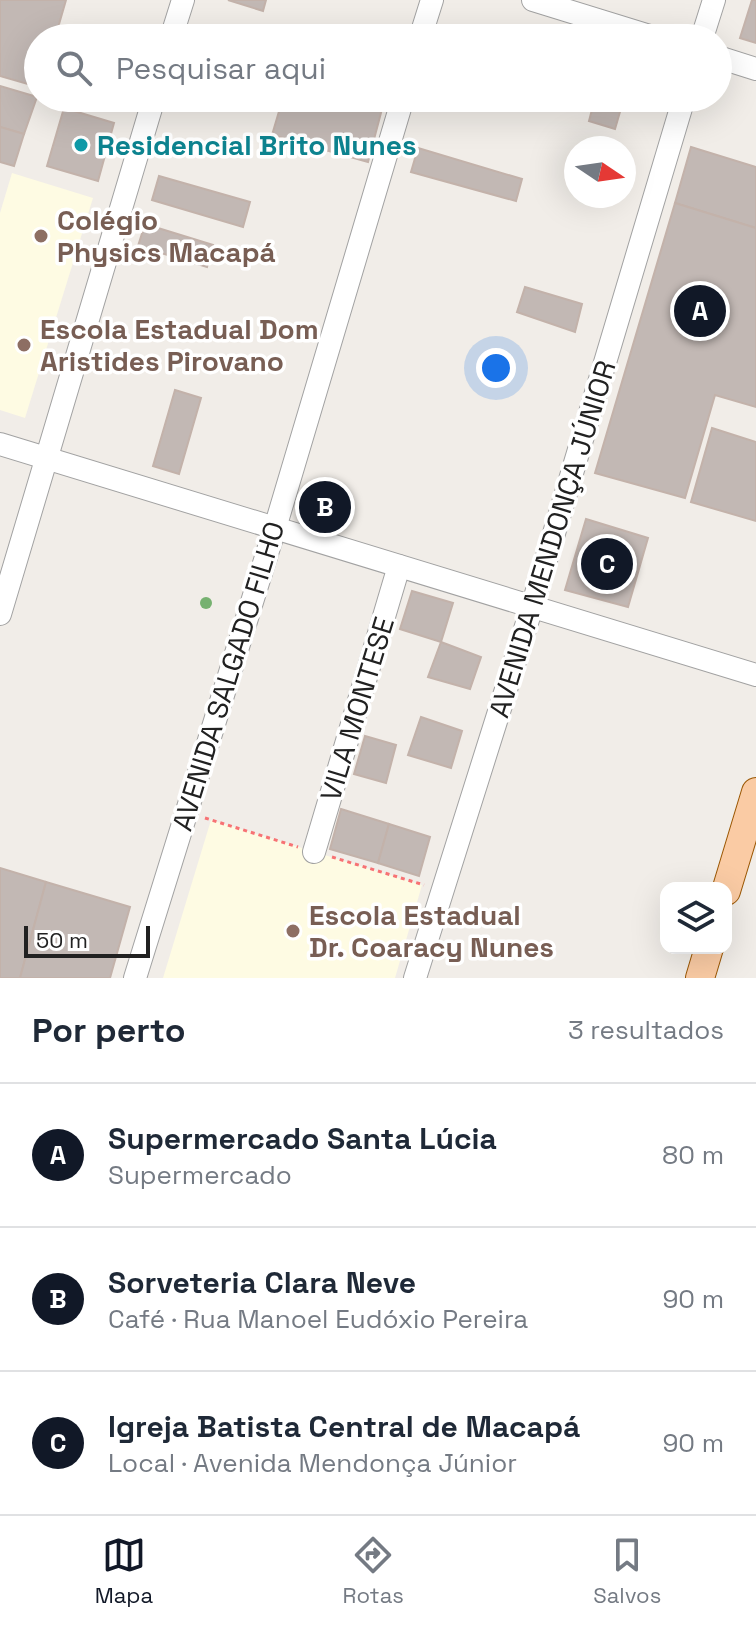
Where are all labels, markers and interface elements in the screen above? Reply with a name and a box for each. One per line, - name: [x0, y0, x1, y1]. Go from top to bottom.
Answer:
- search box: [24, 24, 732, 112]
- icon: search: [52, 46, 96, 90]
- text: Pesquisar aqui: [116, 49, 326, 88]
- place label: Residencial Brito Nunes: [97, 127, 417, 163]
- marker: Residencial Brito Nunes: [72, 136, 90, 154]
- north arrow: [564, 136, 636, 208]
- place label: Colégio Physics Macapá: [57, 202, 276, 270]
- marker: Colégio Physics Macapá: [32, 227, 50, 245]
- pin: A: [674, 281, 726, 341]
- place label: Escola Estadual Dom Aristides Pirovano: [40, 311, 319, 379]
- marker: Escola Estadual Dom Aristides Pirovano: [15, 336, 33, 354]
- your location: [476, 348, 516, 388]
- street label: AVENIDA MENDONÇA JÚNIOR: [481, 356, 623, 722]
- pin: B: [299, 477, 351, 537]
- street label: AVENIDA SALGADO FILHO: [164, 517, 292, 835]
- pin: C: [581, 534, 633, 594]
- street label: VILA MONTESE: [312, 613, 402, 805]
- map controls: [660, 882, 732, 954]
- button: layers: [660, 882, 732, 954]
- place label: Escola Estadual Dr. Coaracy Nunes: [309, 897, 554, 965]
- scale bar: [24, 922, 150, 958]
- marker: Escola Estadual Dr. Coaracy Nunes: [284, 922, 302, 940]
- text: 50 m: [36, 926, 88, 954]
- text: Por perto: [32, 1009, 186, 1052]
- text: 3 resultados: [568, 1013, 724, 1047]
- text: Supermercado Santa Lúcia: [108, 1119, 497, 1158]
- text: A: [50, 1138, 66, 1172]
- text: 80 m: [662, 1138, 724, 1172]
- text: Supermercado: [108, 1158, 292, 1192]
- text: Sorveteria Clara Neve: [108, 1263, 416, 1302]
- text: B: [49, 1282, 67, 1316]
- text: 90 m: [662, 1282, 724, 1316]
- text: Café · Rua Manoel Eudóxio Pereira: [108, 1302, 528, 1336]
- text: Igreja Batista Central de Macapá: [108, 1407, 580, 1446]
- text: C: [50, 1426, 66, 1460]
- text: 90 m: [662, 1426, 724, 1460]
- text: Local · Avenida Mendonça Júnior: [108, 1446, 517, 1480]
- tab: Mapa: [95, 1533, 153, 1609]
- tab: Rotas: [343, 1533, 404, 1609]
- tab: Salvos: [593, 1533, 661, 1609]

